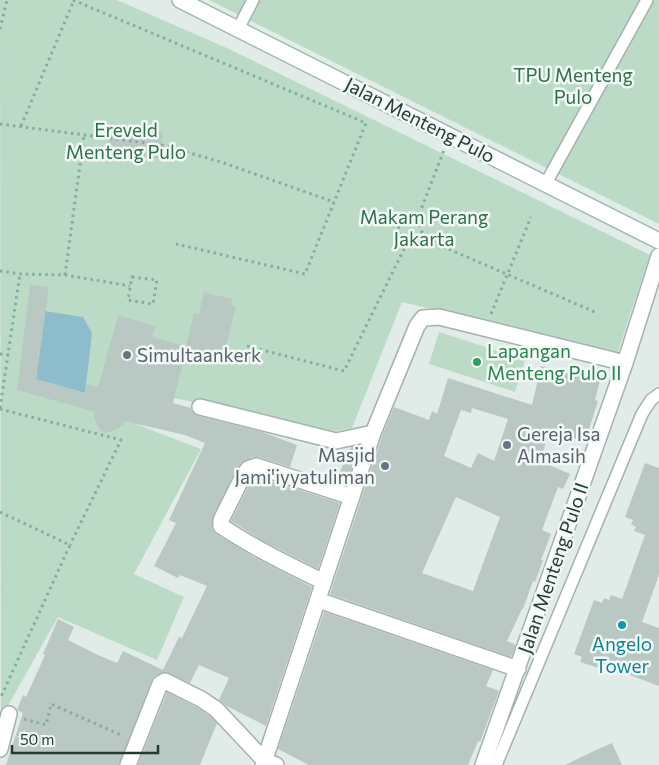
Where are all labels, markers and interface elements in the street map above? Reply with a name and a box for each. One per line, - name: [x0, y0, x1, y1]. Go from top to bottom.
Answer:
- park label: TPU Menteng Pulo: [513, 63, 633, 108]
- street label: Jalan Menteng Pulo: [341, 72, 499, 167]
- park label: Ereveld Menteng Pulo: [66, 118, 186, 163]
- park label: Makam Perang Jakarta: [360, 205, 488, 250]
- place label: Lapangan Menteng Pulo II: [487, 339, 622, 384]
- place label: Simultaankerk: [137, 343, 261, 366]
- marker: Simultaankerk: [121, 349, 133, 361]
- marker: Lapangan Menteng Pulo II: [471, 356, 483, 368]
- place label: Gereja Isa Almasih: [517, 422, 601, 467]
- marker: Gereja Isa Almasih: [501, 439, 513, 451]
- place label: Masjid Jami'iyyatuliman: [234, 443, 375, 488]
- marker: Masjid Jami'iyyatuliman: [379, 460, 391, 472]
- street label: Jalan Menteng Pulo II: [512, 479, 593, 656]
- marker: Angelo Tower: [616, 619, 628, 631]
- place label: Angelo Tower: [592, 632, 652, 677]
- scale bar: [12, 722, 159, 754]
- text: 50 m: [20, 730, 54, 748]

